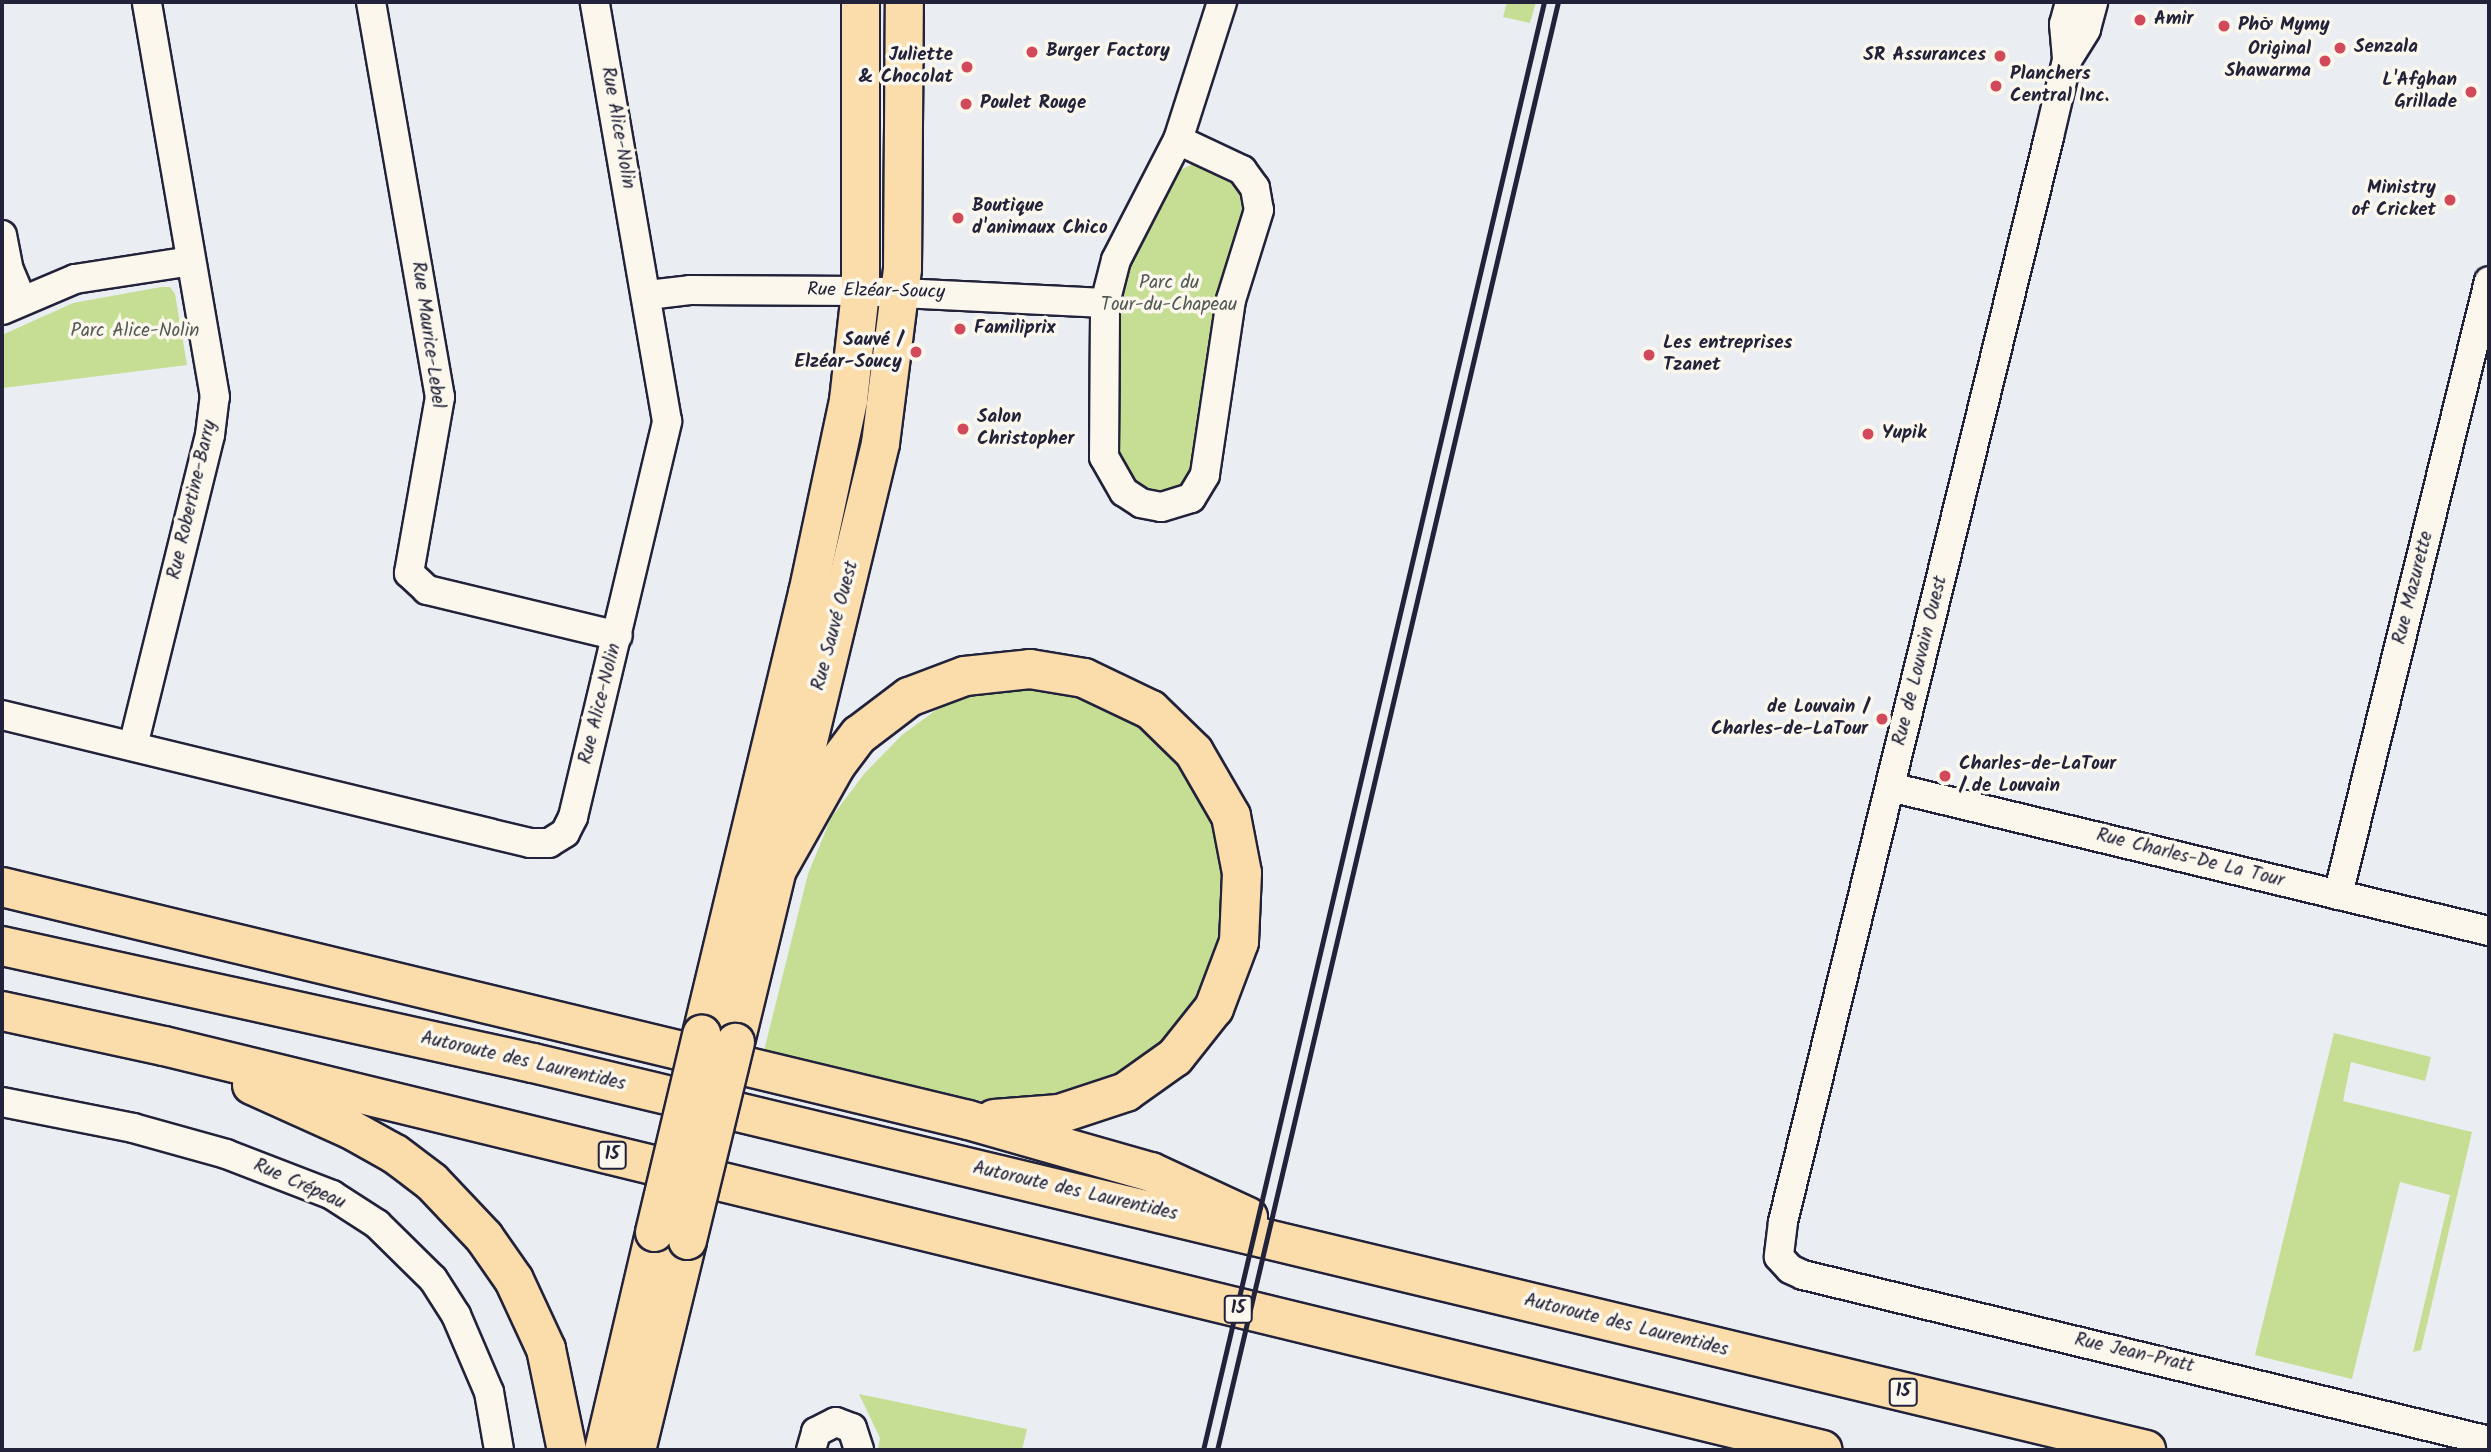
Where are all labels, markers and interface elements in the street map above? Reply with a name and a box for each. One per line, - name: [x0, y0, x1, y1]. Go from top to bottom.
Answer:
- place label: Amir: [2154, 9, 2193, 31]
- marker: Amir: [2132, 12, 2148, 28]
- place label: Phở Mymy: [2238, 15, 2330, 37]
- marker: Phở Mymy: [2216, 18, 2232, 34]
- place label: Senzala: [2354, 37, 2418, 59]
- place label: Original Shawarma: [2225, 39, 2311, 83]
- marker: Senzala: [2332, 40, 2348, 56]
- place label: Burger Factory: [1046, 41, 1170, 63]
- marker: Burger Factory: [1024, 44, 1040, 60]
- place label: Juliette & Chocolat: [858, 45, 953, 89]
- place label: SR Assurances: [1863, 45, 1986, 67]
- marker: SR Assurances: [1992, 48, 2008, 64]
- marker: Original Shawarma: [2317, 53, 2333, 69]
- marker: Juliette & Chocolat: [959, 59, 975, 75]
- place label: Planchers Central Inc.: [2010, 64, 2109, 108]
- street label: Rue Alice-Nolin: [595, 65, 639, 191]
- place label: L'Afghan Grillade: [2382, 70, 2457, 114]
- marker: Planchers Central Inc.: [1988, 78, 2004, 94]
- marker: L'Afghan Grillade: [2463, 84, 2479, 100]
- place label: Poulet Rouge: [980, 93, 1086, 115]
- marker: Poulet Rouge: [958, 96, 974, 112]
- place label: Ministry of Cricket: [2352, 178, 2436, 222]
- marker: Ministry of Cricket: [2442, 192, 2458, 208]
- place label: Boutique d'animaux Chico: [972, 196, 1108, 240]
- marker: Boutique d'animaux Chico: [950, 210, 966, 226]
- street label: Rue Maurice-Lebel: [405, 260, 449, 410]
- park label: Parc du Tour-du-Chapeau: [1101, 273, 1237, 317]
- street label: Rue Elzéar-Soucy: [807, 279, 945, 305]
- place label: Familiprix: [974, 318, 1056, 340]
- park label: Parc Alice-Nolin: [71, 321, 199, 343]
- marker: Familiprix: [952, 321, 968, 337]
- place label: Sauvé / Elzéar-Soucy: [795, 330, 902, 374]
- place label: Les entreprises Tzanet: [1663, 333, 1792, 377]
- marker: Sauvé / Elzéar-Soucy: [908, 344, 924, 360]
- marker: Les entreprises Tzanet: [1641, 347, 1657, 363]
- place label: Salon Christopher: [977, 407, 1074, 451]
- street label: Rue Robertine-Barry: [164, 418, 222, 582]
- marker: Salon Christopher: [955, 421, 971, 437]
- place label: Yupik: [1882, 423, 1926, 445]
- marker: Yupik: [1860, 426, 1876, 442]
- street label: Rue Mazurette: [2389, 529, 2439, 647]
- street label: Rue Sauvé Ouest: [808, 559, 864, 693]
- street label: Rue de Louvain Ouest: [1889, 574, 1953, 748]
- street label: Rue Alice-Nolin: [575, 641, 627, 767]
- place label: de Louvain / Charles-de-LaTour: [1711, 697, 1868, 741]
- marker: de Louvain / Charles-de-LaTour: [1874, 711, 1890, 727]
- place label: Charles-de-LaTour / de Louvain: [1959, 754, 2116, 798]
- marker: Charles-de-LaTour / de Louvain: [1937, 768, 1953, 784]
- street label: Rue Charles-De La Tour: [2094, 825, 2286, 893]
- street label: Autoroute des Laurentides: [418, 1027, 628, 1097]
- road number: 15: [596, 1140, 628, 1170]
- street label: Rue Crépeau: [250, 1155, 348, 1215]
- street label: Autoroute des Laurentides: [970, 1157, 1180, 1227]
- street label: Autoroute des Laurentides: [1522, 1290, 1730, 1362]
- road number: 15: [1222, 1294, 1254, 1324]
- street label: Rue Jean-Pratt: [2072, 1329, 2196, 1379]
- road number: 15: [1887, 1378, 1919, 1406]

